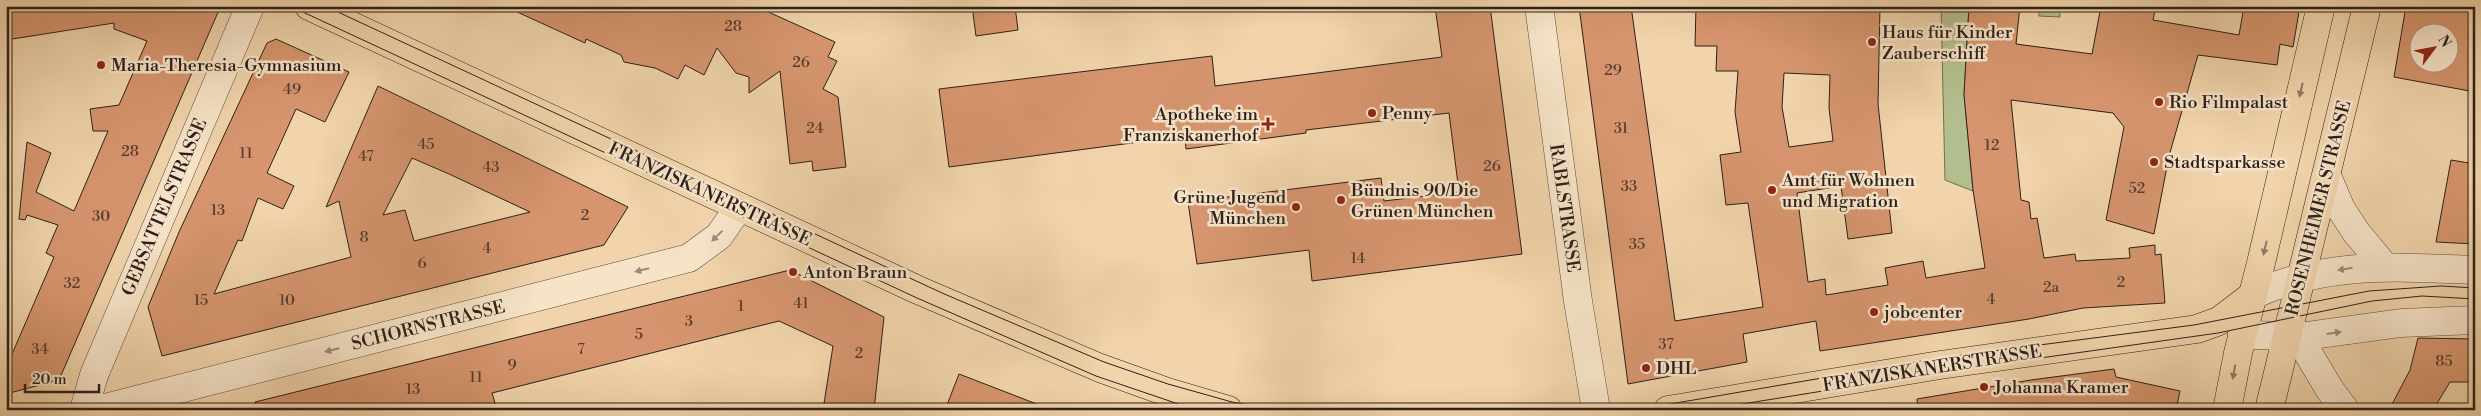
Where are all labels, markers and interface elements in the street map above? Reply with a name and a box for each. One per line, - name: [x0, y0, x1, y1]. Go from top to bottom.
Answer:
- house number: 28: [724, 17, 742, 36]
- place label: Haus für Kinder Zauberschiff: [1882, 21, 2013, 65]
- north arrow: [2408, 22, 2458, 72]
- text: N: [2434, 32, 2455, 51]
- marker: Haus für Kinder Zauberschiff: [1866, 36, 1878, 48]
- house number: 26: [792, 53, 810, 72]
- place label: Maria-Theresia-Gymnasium: [111, 54, 342, 77]
- marker: Maria-Theresia-Gymnasium: [95, 59, 107, 71]
- house number: 29: [1604, 61, 1622, 80]
- house number: 49: [283, 80, 301, 99]
- one-way arrow: [2297, 82, 2305, 97]
- place label: Rio Filmpalast: [2169, 91, 2289, 114]
- marker: Rio Filmpalast: [2153, 96, 2165, 108]
- street label: ROSENHEIMER STRASSE: [2281, 98, 2356, 318]
- place label: Penny: [1382, 102, 1433, 125]
- place label: Apotheke im Franziskanerhof: [1123, 103, 1259, 147]
- marker: Penny: [1366, 107, 1378, 119]
- street label: GEBSATTELSTRASSE: [117, 115, 212, 299]
- marker: Apotheke im Franziskanerhof: [1262, 118, 1274, 130]
- house number: 24: [806, 119, 824, 138]
- house number: 31: [1614, 119, 1629, 138]
- house number: 45: [417, 135, 435, 154]
- house number: 12: [1984, 136, 2000, 155]
- street label: FRANZISKANERSTRASSE: [604, 137, 815, 252]
- house number: 28: [121, 142, 139, 161]
- street label: RABLSTRASSE: [1544, 142, 1585, 274]
- house number: 11: [239, 144, 253, 163]
- house number: 47: [358, 147, 374, 166]
- place label: Stadtsparkasse: [2164, 151, 2286, 174]
- marker: Stadtsparkasse: [2148, 156, 2160, 168]
- house number: 26: [1483, 157, 1501, 176]
- house number: 43: [482, 158, 500, 177]
- place label: Amt für Wohnen und Migration: [1781, 169, 1915, 213]
- house number: 33: [1621, 177, 1637, 196]
- place label: Bündnis 90/Die Grünen München: [1350, 179, 1494, 223]
- house number: 52: [2129, 179, 2145, 198]
- marker: Amt für Wohnen und Migration: [1766, 184, 1778, 196]
- place label: Grüne Jugend München: [1174, 186, 1287, 230]
- marker: Bündnis 90/Die Grünen München: [1335, 194, 1347, 206]
- house number: 13: [211, 201, 225, 220]
- marker: Grüne Jugend München: [1290, 201, 1302, 213]
- house number: 2: [581, 206, 589, 225]
- house number: 30: [92, 207, 110, 226]
- house number: 8: [359, 228, 369, 247]
- one-way arrow: [712, 230, 724, 242]
- house number: 35: [1629, 235, 1645, 254]
- house number: 4: [483, 239, 492, 258]
- one-way arrow: [2261, 241, 2269, 256]
- house number: 14: [1351, 249, 1365, 268]
- house number: 6: [417, 254, 427, 273]
- place label: Anton Braun: [802, 261, 908, 284]
- one-way arrow: [634, 266, 649, 274]
- marker: Anton Braun: [787, 266, 799, 278]
- one-way arrow: [2336, 266, 2352, 274]
- house number: 2: [2117, 273, 2125, 292]
- house number: 32: [64, 274, 80, 293]
- house number: 2a: [2043, 278, 2059, 297]
- house number: 4: [1987, 290, 1996, 309]
- house number: 15: [194, 291, 208, 310]
- house number: 10: [279, 291, 295, 310]
- house number: 41: [793, 294, 809, 313]
- street label: SCHORNSTRASSE: [349, 295, 507, 356]
- house number: 1: [738, 297, 745, 316]
- place label: jobcenter: [1883, 301, 1963, 324]
- marker: jobcenter: [1868, 306, 1880, 318]
- house number: 3: [685, 312, 693, 331]
- house number: 5: [635, 325, 643, 344]
- one-way arrow: [2327, 328, 2343, 336]
- house number: 37: [1658, 335, 1674, 354]
- house number: 34: [31, 340, 49, 359]
- house number: 7: [577, 340, 585, 359]
- street label: FRANZISKANERSTRASSE: [1821, 340, 2043, 397]
- house number: 2: [855, 344, 863, 363]
- one-way arrow: [324, 346, 339, 354]
- house number: 85: [2435, 352, 2453, 371]
- house number: 9: [507, 356, 517, 375]
- place label: DHL: [1656, 357, 1696, 380]
- scale bar: [25, 361, 99, 393]
- marker: DHL: [1640, 362, 1652, 374]
- one-way arrow: [2230, 364, 2238, 380]
- house number: 11: [469, 368, 483, 387]
- text: 20 m: [32, 370, 67, 389]
- place label: Johanna Kramer: [1993, 376, 2129, 399]
- house number: 13: [406, 380, 420, 399]
- marker: Johanna Kramer: [1978, 381, 1990, 393]

